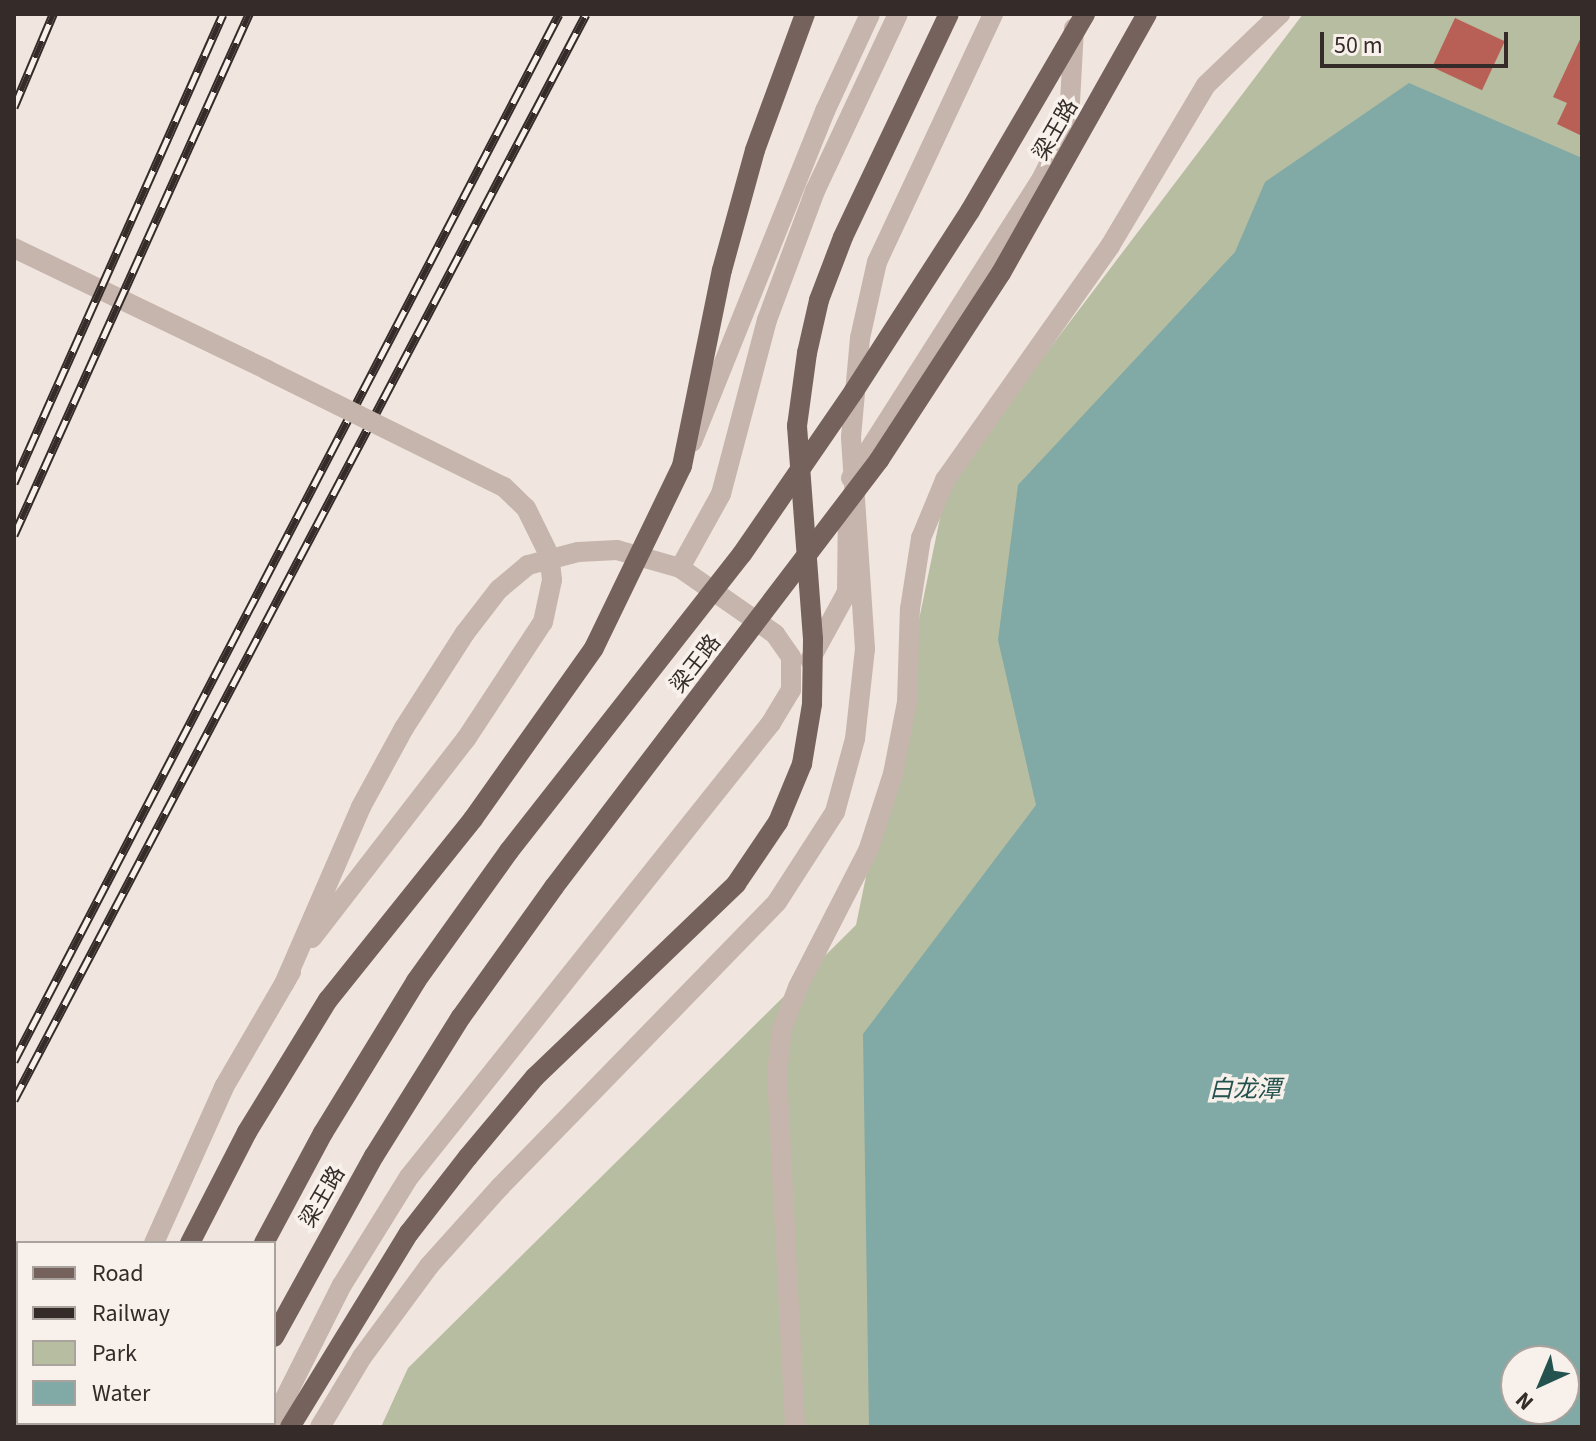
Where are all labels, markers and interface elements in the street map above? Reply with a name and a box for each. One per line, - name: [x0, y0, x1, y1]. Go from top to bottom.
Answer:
- scale bar: [1324, 16, 1512, 66]
- text: 50 m: [1334, 28, 1383, 63]
- street label: 梁王路: [1028, 95, 1084, 165]
- street label: 梁王路: [665, 630, 727, 698]
- water label: 白龙潭: [1209, 1076, 1281, 1104]
- street label: 梁王路: [295, 1162, 351, 1232]
- legend: [16, 1241, 276, 1425]
- text: Road: [92, 1256, 144, 1291]
- text: Railway: [92, 1296, 170, 1331]
- text: Park: [92, 1336, 137, 1371]
- north arrow: [1500, 1345, 1580, 1425]
- text: Water: [92, 1376, 150, 1411]
- text: N: [1508, 1384, 1541, 1417]

